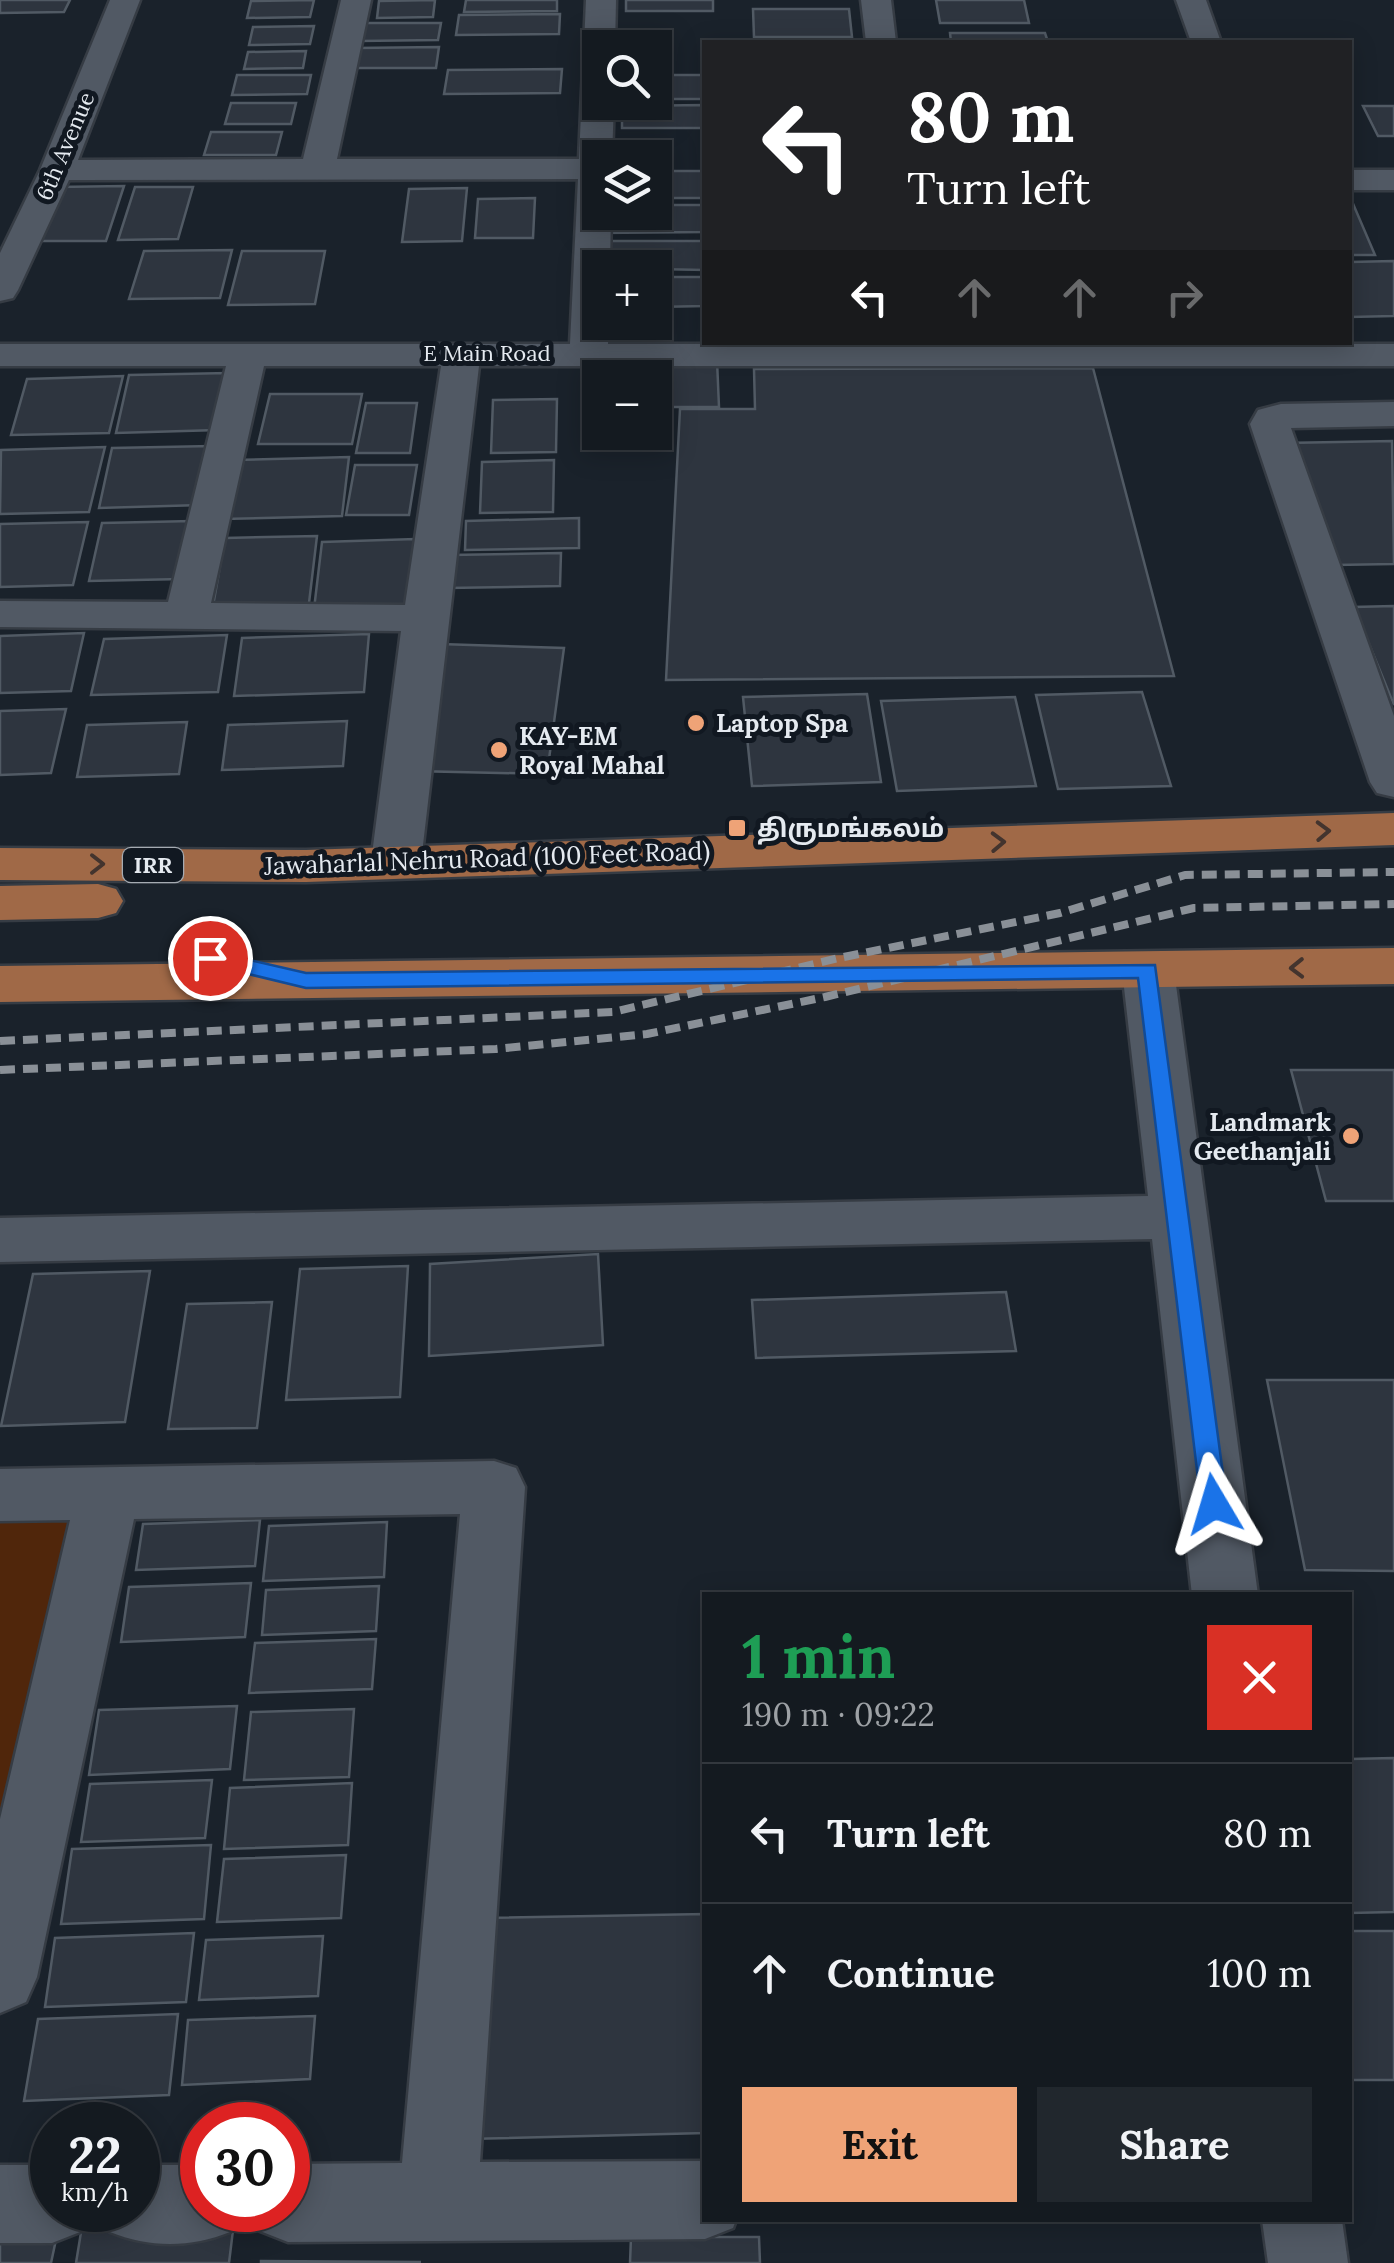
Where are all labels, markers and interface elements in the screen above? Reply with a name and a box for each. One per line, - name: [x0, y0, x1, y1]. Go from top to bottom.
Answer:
- map controls: [582, 30, 672, 450]
- button: search: [582, 30, 672, 120]
- text: 80 m: [907, 72, 1074, 161]
- icon: left: [742, 80, 872, 210]
- street label: 6th Avenue: [30, 88, 100, 204]
- button: layers: [582, 140, 672, 230]
- text: Turn left: [907, 159, 1090, 216]
- button: +: [582, 250, 672, 340]
- icon: left: [842, 270, 897, 325]
- icon: ahead: [947, 270, 1002, 325]
- icon: ahead: [1052, 270, 1107, 325]
- icon: right: [1157, 270, 1212, 325]
- street label: E Main Road: [423, 339, 551, 367]
- button: −: [582, 360, 672, 450]
- place label: Laptop Spa: [716, 707, 848, 739]
- marker: Laptop Spa: [685, 712, 707, 734]
- place label: KAY-EM Royal Mahal: [519, 720, 665, 781]
- marker: KAY-EM Royal Mahal: [488, 739, 510, 761]
- place label: திருமங்கலம்: [757, 812, 944, 845]
- marker: திருமங்கலம்: [726, 817, 748, 839]
- one-way arrow: [1315, 821, 1331, 842]
- one-way arrow: [991, 831, 1007, 852]
- street label: Jawaharlal Nehru Road (100 Feet Road): [262, 834, 711, 882]
- road number: IRR: [123, 848, 183, 882]
- one-way arrow: [90, 854, 106, 875]
- pin: [168, 916, 253, 1001]
- icon: arrive: [183, 931, 238, 986]
- one-way arrow: [1288, 957, 1304, 978]
- place label: Landmark Geethanjali: [1194, 1106, 1331, 1167]
- marker: Landmark Geethanjali: [1340, 1125, 1362, 1147]
- position arrow: [1162, 1452, 1266, 1556]
- text: 1 min: [742, 1618, 895, 1694]
- button: close: [1207, 1625, 1312, 1730]
- text: 190 m · 09:22: [742, 1694, 935, 1735]
- icon: left: [742, 1806, 797, 1861]
- text: Turn left: [827, 1809, 990, 1857]
- text: 80 m: [1223, 1809, 1312, 1857]
- icon: ahead: [742, 1946, 797, 2001]
- text: Continue: [827, 1949, 995, 1997]
- text: 100 m: [1207, 1949, 1312, 1997]
- button: Exit: [742, 2087, 1017, 2202]
- button: Share: [1037, 2087, 1312, 2202]
- speed limit sign: 30: [180, 2102, 310, 2232]
- text: 22: [68, 2123, 122, 2187]
- text: km/h: [61, 2176, 129, 2208]

